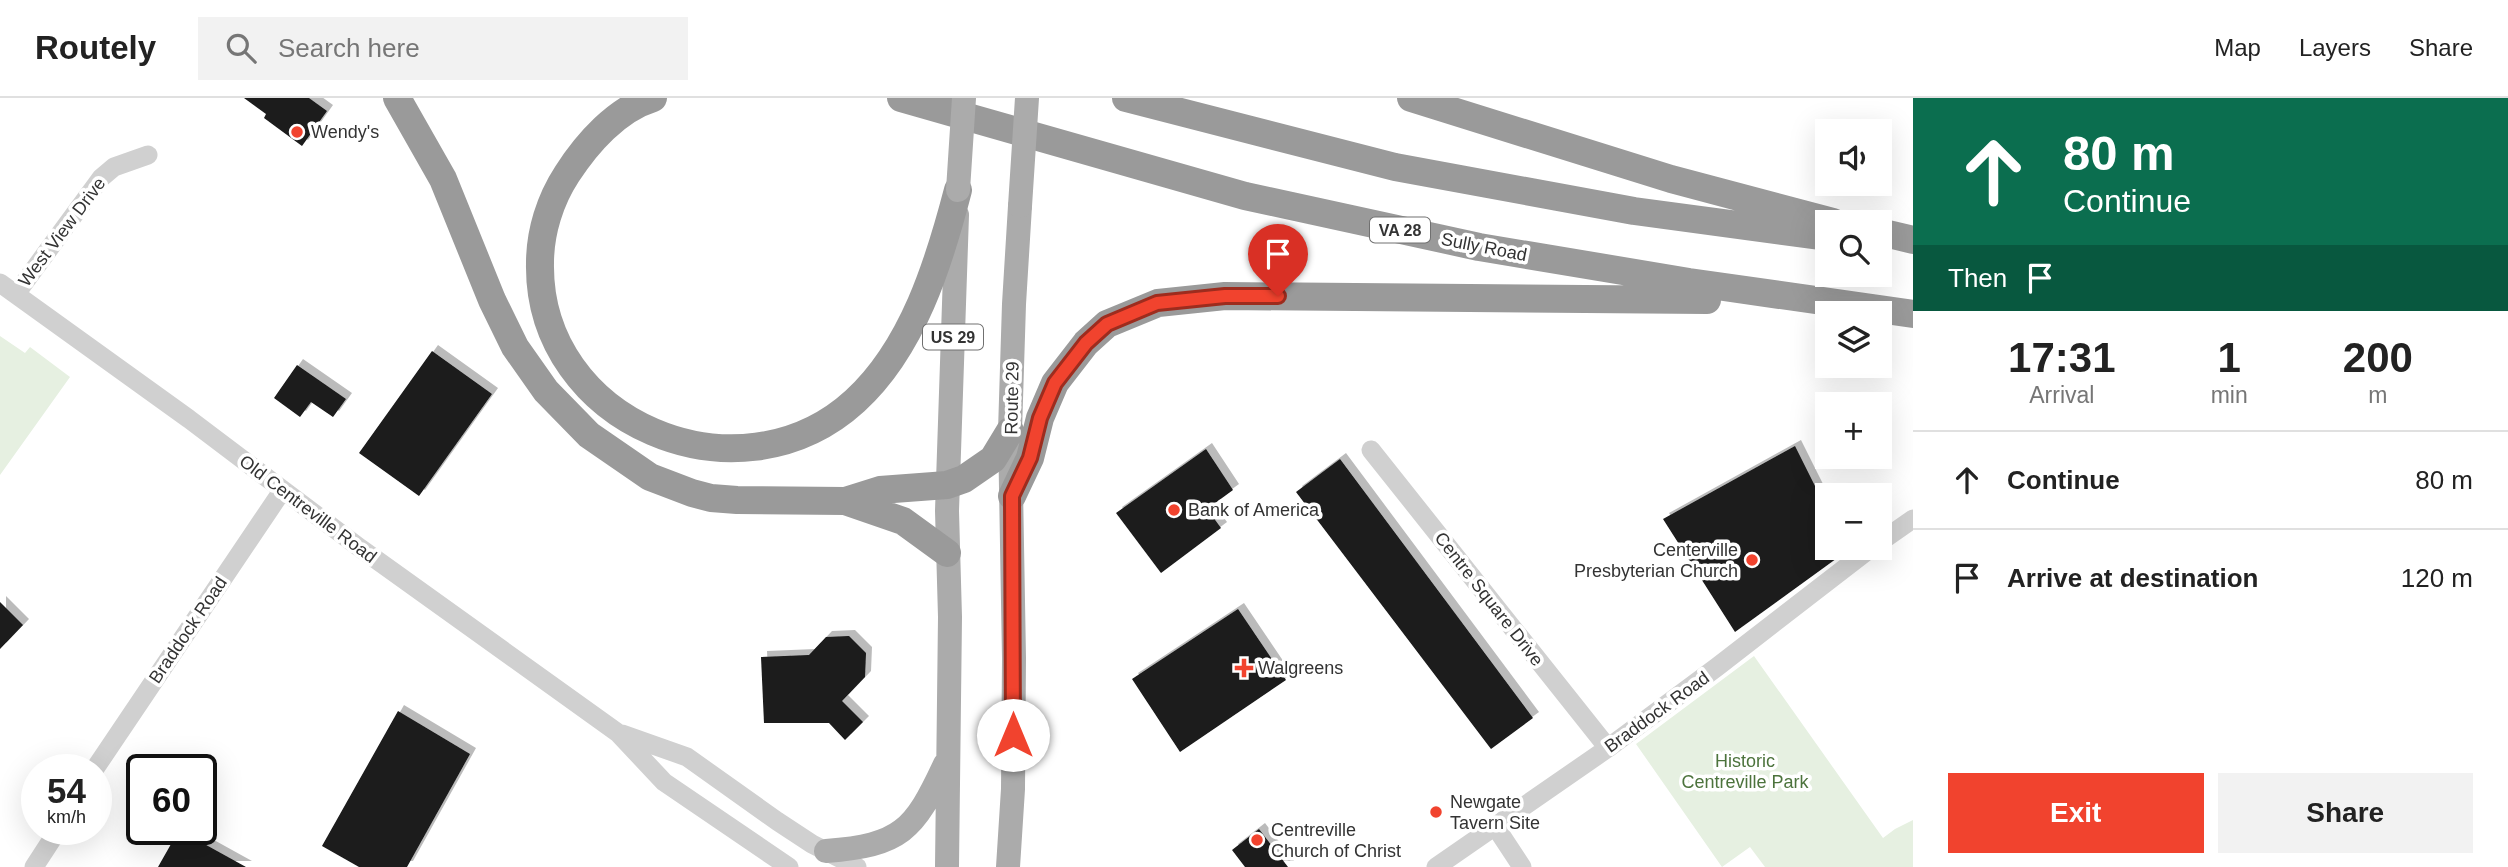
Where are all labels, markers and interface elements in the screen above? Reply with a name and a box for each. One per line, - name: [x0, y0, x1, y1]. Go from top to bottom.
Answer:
- search box: [198, 17, 688, 80]
- text: Routely: [35, 29, 156, 66]
- icon: search: [222, 29, 260, 67]
- text: Search here: [278, 33, 420, 63]
- text: Map: [2214, 34, 2261, 61]
- text: Layers: [2299, 34, 2371, 61]
- text: Share: [2409, 34, 2473, 61]
- map controls: [1815, 119, 1892, 560]
- button: sound: [1815, 119, 1892, 196]
- place label: Wendy's: [311, 122, 379, 142]
- marker: Wendy's: [289, 124, 305, 140]
- icon: ahead: [1948, 126, 2039, 217]
- text: 80 m: [2063, 126, 2175, 180]
- street label: West View Drive: [14, 174, 110, 290]
- text: Continue: [2063, 183, 2191, 219]
- button: search: [1815, 210, 1892, 287]
- road number: VA 28: [1370, 218, 1430, 242]
- pin: [1248, 224, 1308, 296]
- street label: Sully Road: [1439, 229, 1529, 265]
- icon: arrive: [1259, 235, 1297, 273]
- icon: arrive: [2021, 259, 2059, 297]
- text: Then: [1948, 263, 2007, 293]
- button: layers: [1815, 301, 1892, 378]
- road number: US 29: [923, 325, 983, 350]
- text: 17:31: [2008, 334, 2116, 381]
- text: 1: [2217, 334, 2241, 381]
- text: 200: [2343, 334, 2413, 381]
- street label: Route 29: [1001, 361, 1023, 435]
- text: Arrival: [2029, 382, 2094, 408]
- text: min: [2211, 382, 2248, 408]
- text: m: [2368, 382, 2387, 408]
- button: +: [1815, 392, 1892, 469]
- street label: Old Centreville Road: [236, 451, 380, 567]
- icon: ahead: [1948, 461, 1986, 499]
- text: Continue: [2007, 465, 2120, 495]
- text: 80 m: [2415, 465, 2473, 495]
- button: −: [1815, 483, 1892, 560]
- place label: Bank of America: [1188, 500, 1320, 520]
- marker: Bank of America: [1166, 502, 1182, 518]
- street label: Centre Square Drive: [1431, 528, 1547, 670]
- place label: Centerville Presbyterian Church: [1574, 540, 1738, 581]
- marker: Centerville Presbyterian Church: [1744, 552, 1760, 568]
- icon: arrive: [1948, 559, 1986, 597]
- text: Arrive at destination: [2007, 563, 2258, 593]
- text: 120 m: [2401, 563, 2473, 593]
- street label: Braddock Road: [145, 573, 231, 687]
- place label: Walgreens: [1258, 658, 1343, 678]
- marker: Walgreens: [1236, 660, 1252, 676]
- street label: Braddock Road: [1601, 667, 1713, 757]
- position arrow: [976, 698, 1050, 772]
- park label: Historic Centreville Park: [1681, 751, 1810, 792]
- speed limit sign: 60: [126, 754, 217, 845]
- text: 54: [47, 771, 86, 810]
- button: Exit: [1948, 773, 2204, 853]
- button: Share: [2218, 773, 2473, 853]
- place label: Newgate Tavern Site: [1450, 792, 1540, 833]
- marker: Newgate Tavern Site: [1428, 804, 1444, 820]
- text: km/h: [47, 807, 86, 827]
- place label: Centreville Church of Christ: [1271, 820, 1401, 861]
- marker: Centreville Church of Christ: [1249, 832, 1265, 848]

